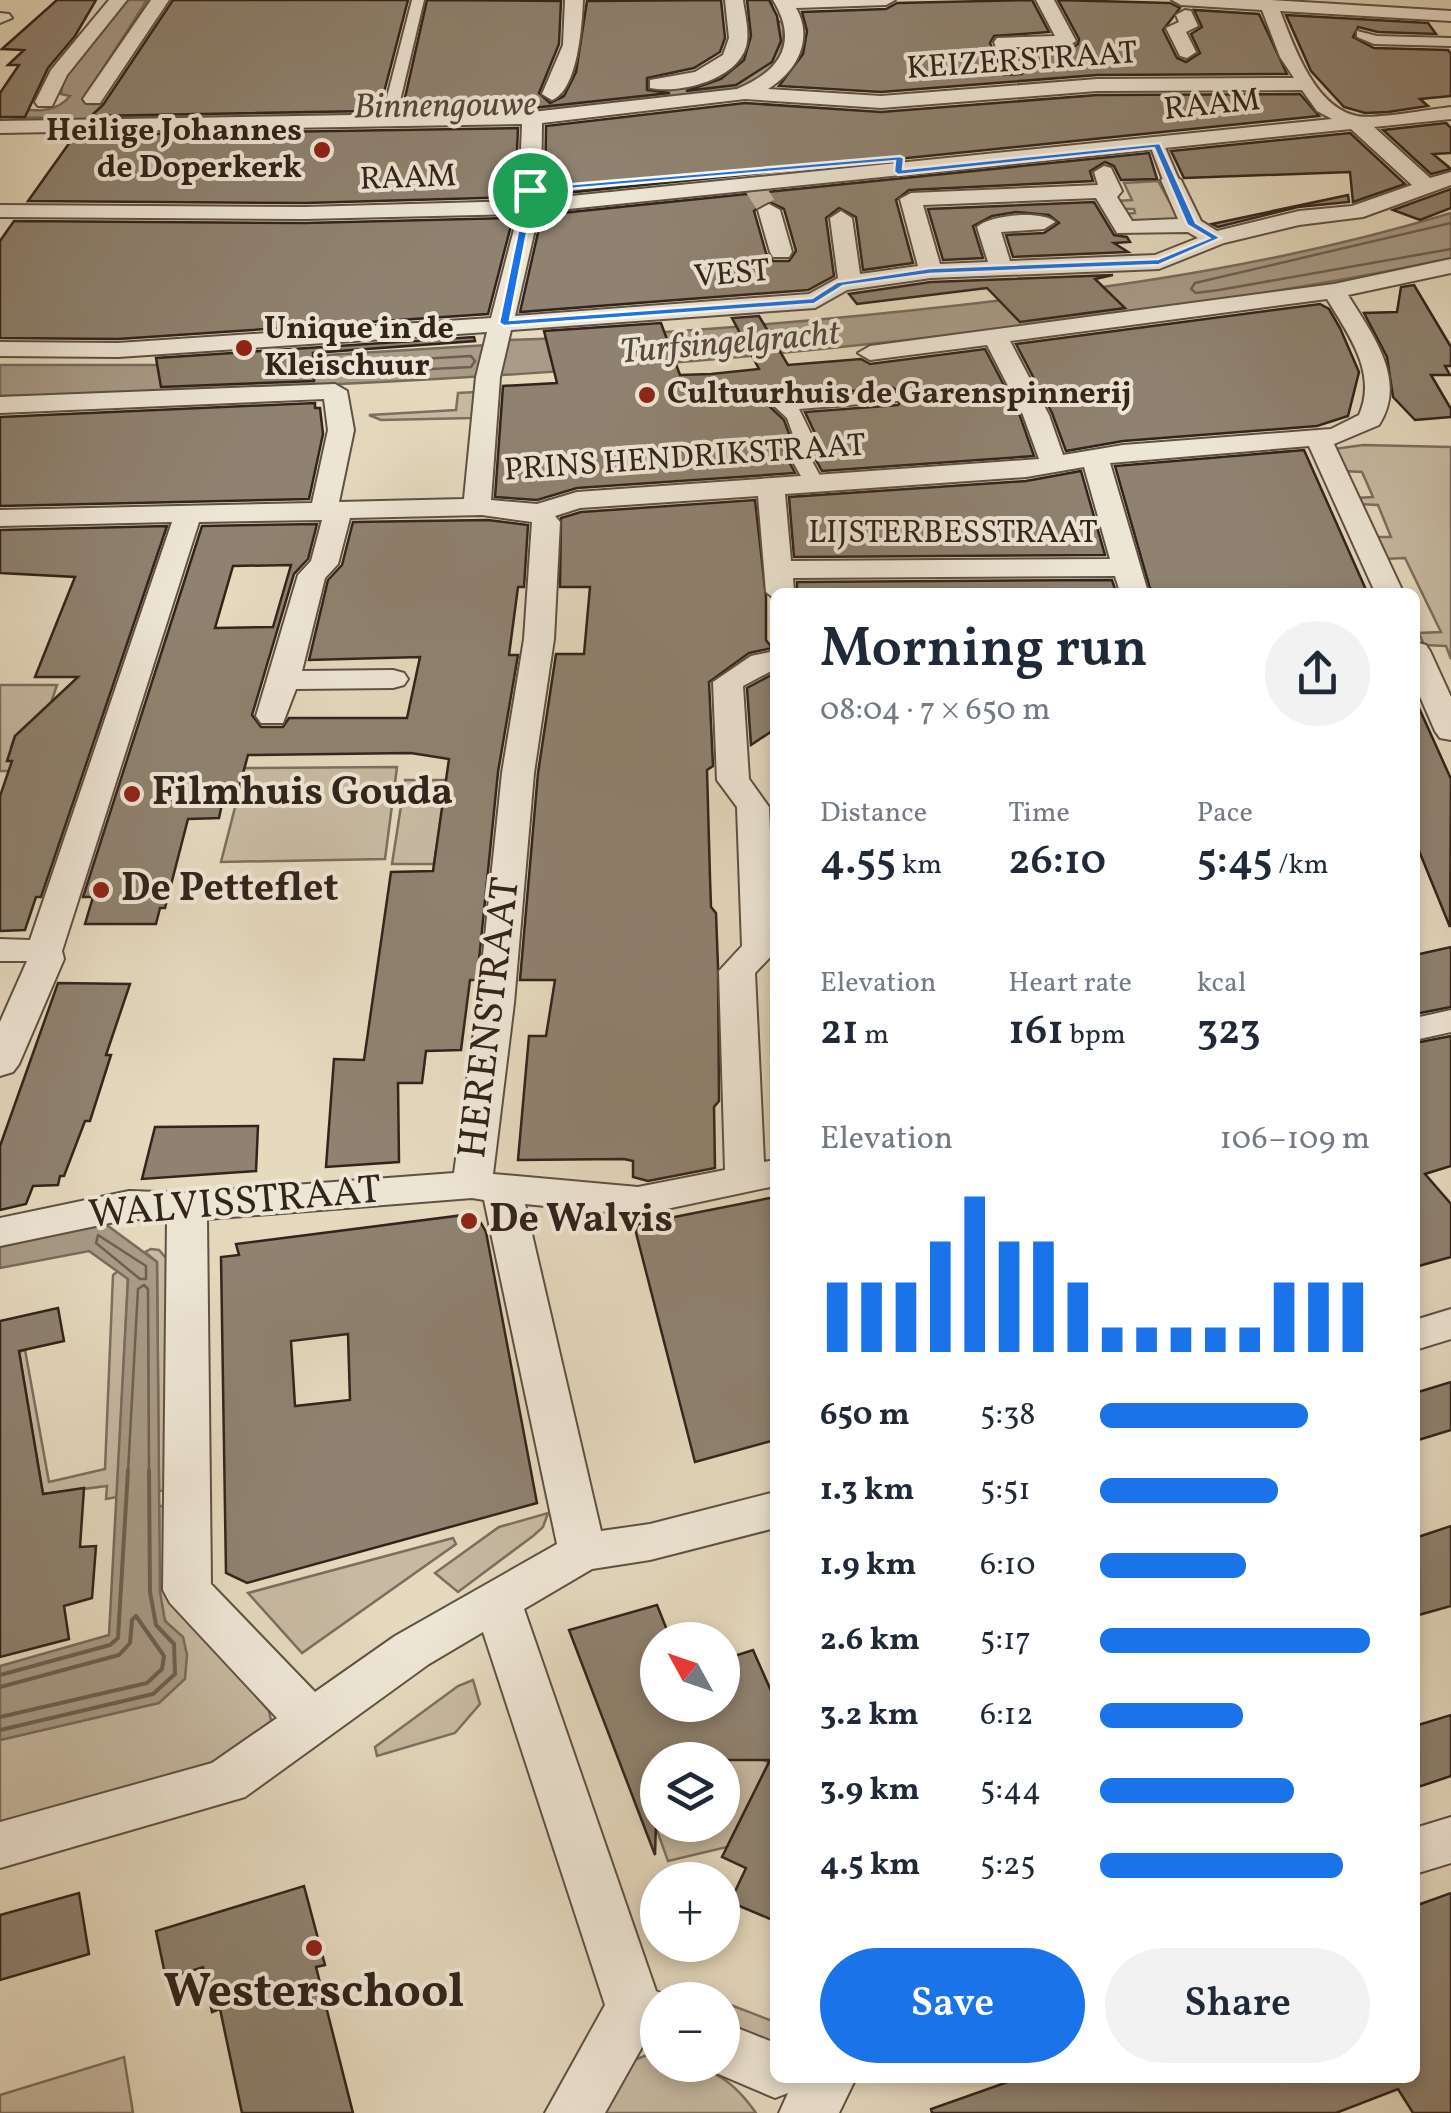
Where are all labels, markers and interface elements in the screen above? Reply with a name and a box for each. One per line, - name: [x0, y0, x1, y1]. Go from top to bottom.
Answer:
- street label: KEIZERSTRAAT: [905, 32, 1139, 92]
- street label: RAAM: [1162, 79, 1262, 133]
- water label: Binnengouwe: [353, 81, 537, 133]
- place label: Heilige Johannes de Doperkerk: [46, 110, 302, 191]
- marker: Heilige Johannes de Doperkerk: [311, 139, 333, 161]
- pin: [488, 148, 573, 233]
- street label: RAAM: [359, 155, 457, 203]
- icon: arrive: [503, 163, 558, 218]
- street label: VEST: [692, 250, 772, 300]
- place label: Unique in de Kleischuur: [264, 308, 454, 389]
- water label: Turfsingelgracht: [618, 310, 843, 378]
- marker: Unique in de Kleischuur: [233, 337, 255, 359]
- place label: Cultuurhuis de Garenspinnerij: [667, 373, 1131, 417]
- marker: Cultuurhuis de Garenspinnerij: [636, 384, 658, 406]
- street label: PRINS HENDRIKSTRAAT: [503, 424, 867, 494]
- street label: LIJSTERBESSTRAAT: [808, 512, 1098, 556]
- text: Morning run: [820, 613, 1148, 689]
- button: share: [1265, 621, 1370, 726]
- text: 08:04 · 7 × 650 m: [820, 689, 1050, 733]
- place label: Filmhuis Gouda: [152, 766, 453, 822]
- marker: Filmhuis Gouda: [121, 783, 143, 805]
- text: Distance: [820, 794, 927, 833]
- text: Time: [1008, 794, 1070, 833]
- text: Pace: [1197, 794, 1253, 833]
- text: 4.55: [820, 833, 896, 892]
- text: 26:10: [1008, 833, 1106, 892]
- text: 5:45: [1197, 833, 1273, 892]
- text: km: [896, 846, 942, 885]
- text: /km: [1273, 846, 1329, 885]
- place label: De Petteflet: [121, 862, 338, 918]
- street label: HERENSTRAAT: [446, 874, 536, 1162]
- marker: De Petteflet: [90, 879, 112, 901]
- text: Elevation: [820, 964, 936, 1003]
- text: Heart rate: [1008, 964, 1132, 1003]
- text: kcal: [1197, 964, 1246, 1003]
- text: 21: [820, 1003, 859, 1062]
- text: 161: [1008, 1003, 1064, 1062]
- text: 323: [1197, 1003, 1261, 1062]
- text: m: [859, 1016, 889, 1055]
- text: bpm: [1064, 1016, 1126, 1055]
- text: Elevation: [820, 1118, 953, 1162]
- text: 106–109 m: [1219, 1118, 1370, 1162]
- street label: WALVISSTRAAT: [86, 1163, 384, 1245]
- place label: De Walvis: [489, 1193, 673, 1249]
- marker: De Walvis: [458, 1210, 480, 1232]
- text: 650 m: [820, 1394, 910, 1438]
- text: 5:38: [980, 1394, 1036, 1438]
- text: 1.3 km: [820, 1469, 914, 1513]
- text: 5:51: [980, 1469, 1031, 1513]
- text: 1.9 km: [820, 1544, 916, 1588]
- text: 6:10: [980, 1544, 1035, 1588]
- text: 2.6 km: [820, 1619, 920, 1663]
- text: 5:17: [980, 1619, 1031, 1663]
- north arrow: [640, 1622, 740, 1722]
- map controls: [640, 1622, 740, 2082]
- text: 3.2 km: [820, 1694, 919, 1738]
- text: 6:12: [980, 1694, 1033, 1738]
- button: layers: [640, 1742, 740, 1842]
- text: 3.9 km: [820, 1769, 920, 1813]
- text: 5:44: [980, 1769, 1041, 1813]
- text: 4.5 km: [820, 1844, 920, 1888]
- text: 5:25: [980, 1844, 1036, 1888]
- button: +: [640, 1862, 740, 1962]
- marker: Westerschool: [303, 1937, 325, 1959]
- button: Save: [820, 1948, 1085, 2063]
- button: Share: [1105, 1948, 1370, 2063]
- place label: Westerschool: [164, 1960, 464, 2027]
- button: −: [640, 1982, 740, 2082]

